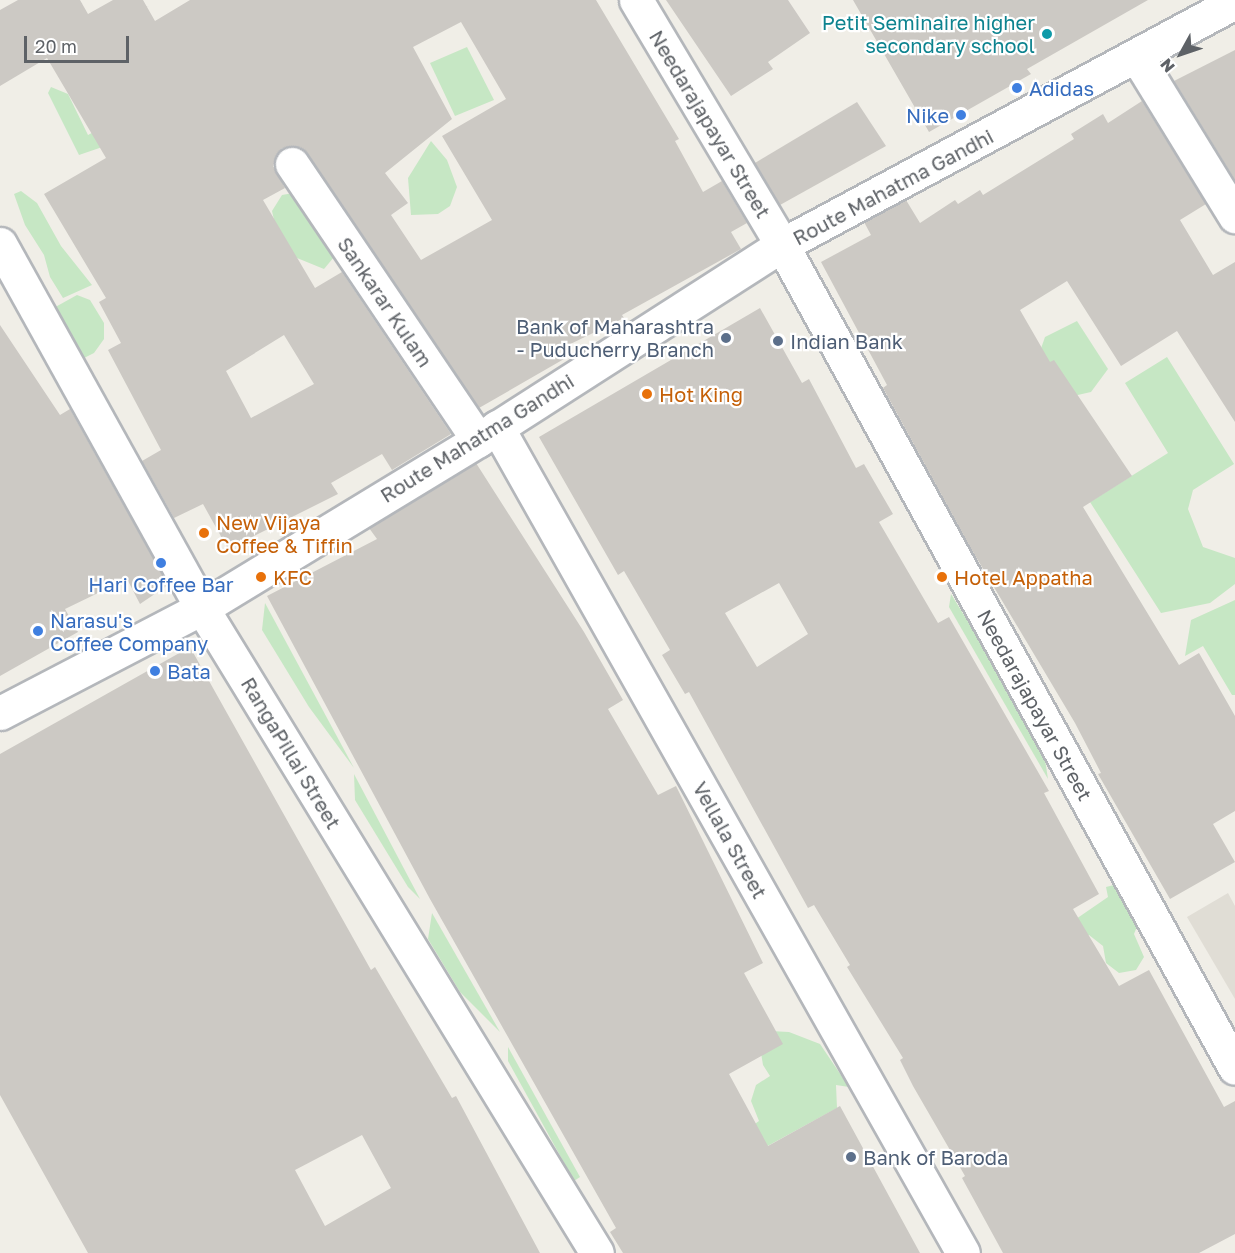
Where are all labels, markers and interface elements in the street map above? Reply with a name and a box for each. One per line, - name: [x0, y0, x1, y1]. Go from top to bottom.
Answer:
- place label: Petit Seminaire higher secondary school: [822, 11, 1035, 58]
- scale bar: [27, 24, 132, 62]
- north arrow: [1151, 24, 1211, 84]
- street label: Needarajapayar Street: [644, 26, 776, 222]
- marker: Petit Seminaire higher secondary school: [1040, 27, 1054, 41]
- text: 20 m: [35, 35, 77, 57]
- text: N: [1156, 54, 1179, 77]
- place label: Adidas: [1029, 76, 1094, 100]
- marker: Adidas: [1010, 81, 1024, 95]
- place label: Nike: [906, 103, 949, 127]
- marker: Nike: [954, 108, 968, 122]
- street label: Route Mahatma Gandhi: [789, 124, 997, 250]
- street label: Sankarar Kulam: [333, 233, 437, 371]
- place label: Bank of Maharashtra - Puducherry Branch: [516, 314, 714, 361]
- place label: Indian Bank: [790, 329, 903, 353]
- marker: Bank of Maharashtra - Puducherry Branch: [719, 331, 733, 345]
- marker: Indian Bank: [771, 334, 785, 348]
- street label: Route Mahatma Gandhi: [376, 369, 578, 507]
- place label: Hot King: [659, 382, 743, 406]
- marker: Hot King: [640, 387, 654, 401]
- place label: New Vijaya Coffee & Tiffin: [216, 510, 353, 557]
- marker: New Vijaya Coffee & Tiffin: [197, 526, 211, 540]
- marker: Hari Coffee Bar: [154, 556, 168, 570]
- place label: KFC: [273, 565, 312, 589]
- place label: Hotel Appatha: [954, 565, 1093, 589]
- marker: KFC: [254, 570, 268, 584]
- marker: Hotel Appatha: [935, 570, 949, 584]
- place label: Hari Coffee Bar: [88, 572, 234, 596]
- street label: Needarajapayar Street: [972, 605, 1098, 805]
- place label: Narasu's Coffee Company: [50, 608, 208, 655]
- marker: Narasu's Coffee Company: [31, 624, 45, 638]
- place label: Bata: [167, 659, 211, 683]
- marker: Bata: [148, 664, 162, 678]
- street label: RangaPillai Street: [236, 673, 346, 833]
- street label: Vellala Street: [688, 777, 772, 903]
- place label: Bank of Baroda: [863, 1145, 1008, 1169]
- marker: Bank of Baroda: [844, 1150, 858, 1164]

